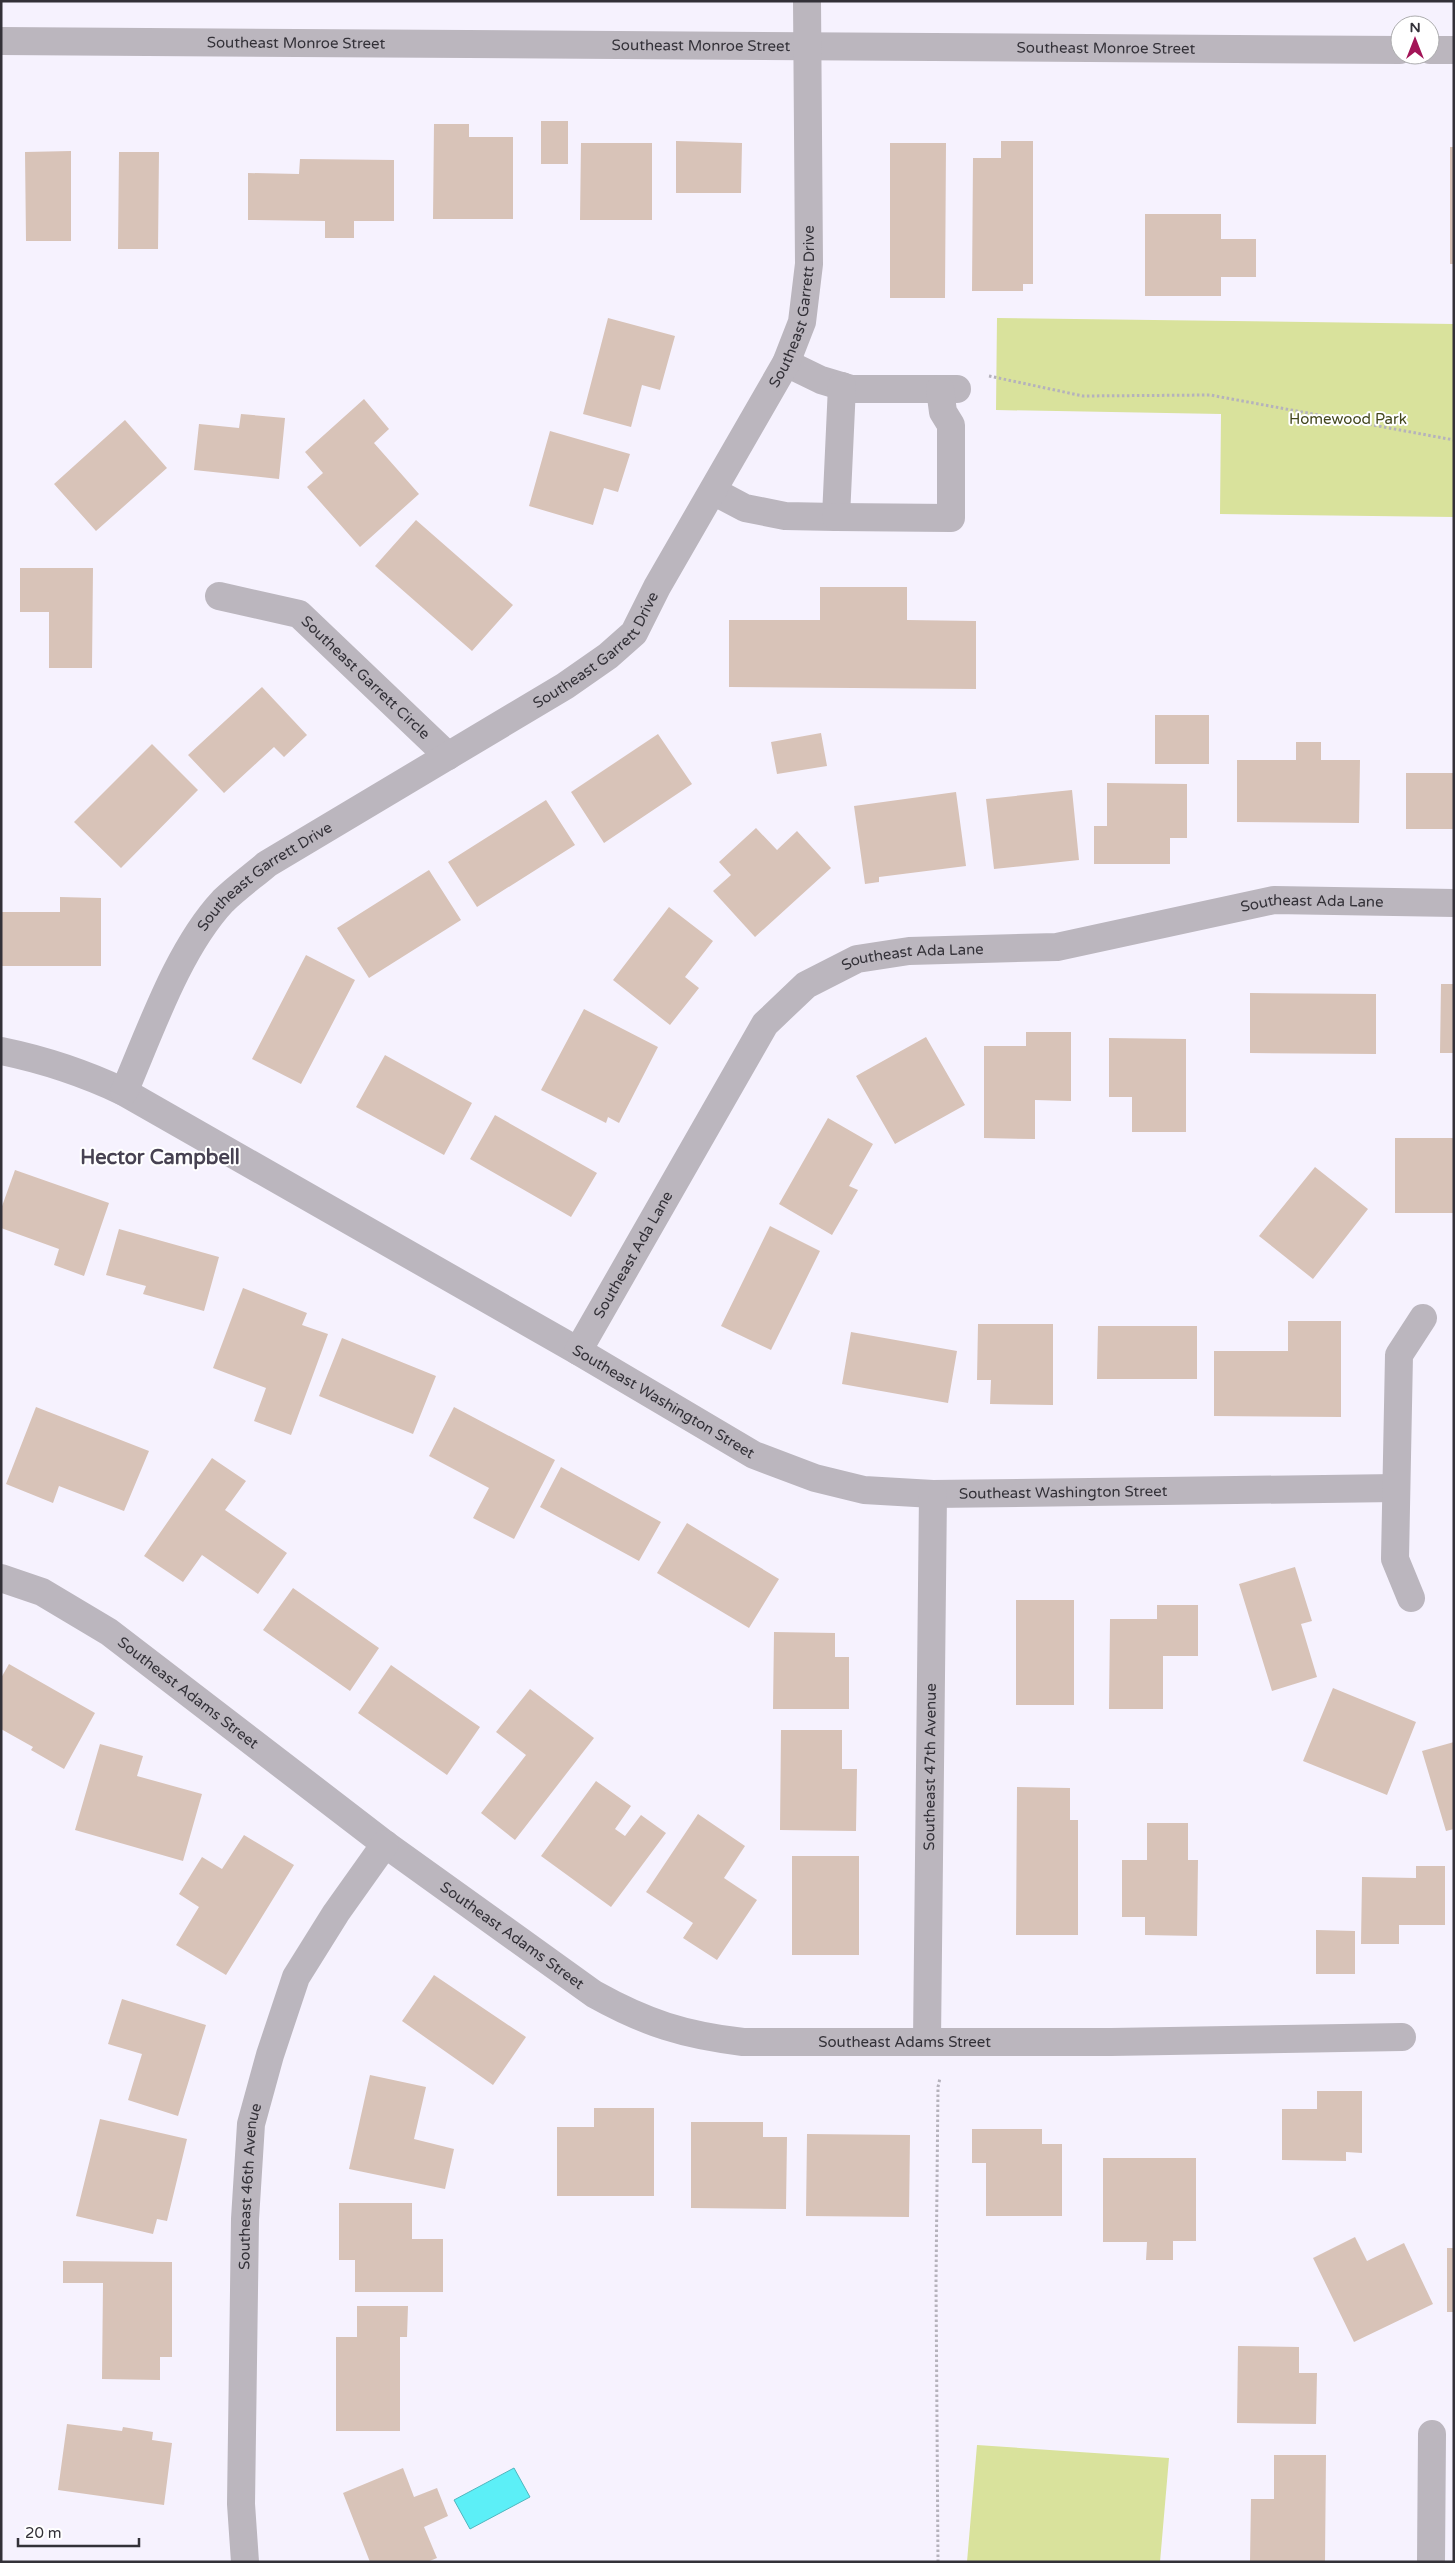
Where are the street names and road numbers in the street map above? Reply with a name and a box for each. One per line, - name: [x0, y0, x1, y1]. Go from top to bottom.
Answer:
- street label: Southeast Monroe Street: [207, 33, 386, 52]
- street label: Southeast Monroe Street: [612, 36, 791, 55]
- street label: Southeast Monroe Street: [1017, 39, 1196, 58]
- street label: Southeast Garrett Drive: [765, 225, 818, 391]
- street label: Southeast Garrett Drive: [530, 589, 662, 712]
- street label: Southeast Garrett Circle: [297, 612, 434, 743]
- street label: Southeast Garrett Drive: [193, 818, 335, 935]
- street label: Southeast Ada Lane: [1239, 891, 1384, 916]
- street label: Southeast Ada Lane: [838, 940, 984, 974]
- street label: Southeast Ada Lane: [590, 1188, 677, 1321]
- street label: Southeast Washington Street: [569, 1341, 758, 1462]
- street label: Southeast Washington Street: [959, 1482, 1168, 1503]
- street label: Southeast Adams Street: [114, 1633, 262, 1753]
- street label: Southeast 47th Avenue: [920, 1683, 940, 1851]
- street label: Southeast Adams Street: [437, 1878, 588, 1993]
- street label: Southeast Adams Street: [818, 2033, 991, 2051]
- street label: Southeast 46th Avenue: [235, 2101, 265, 2270]

